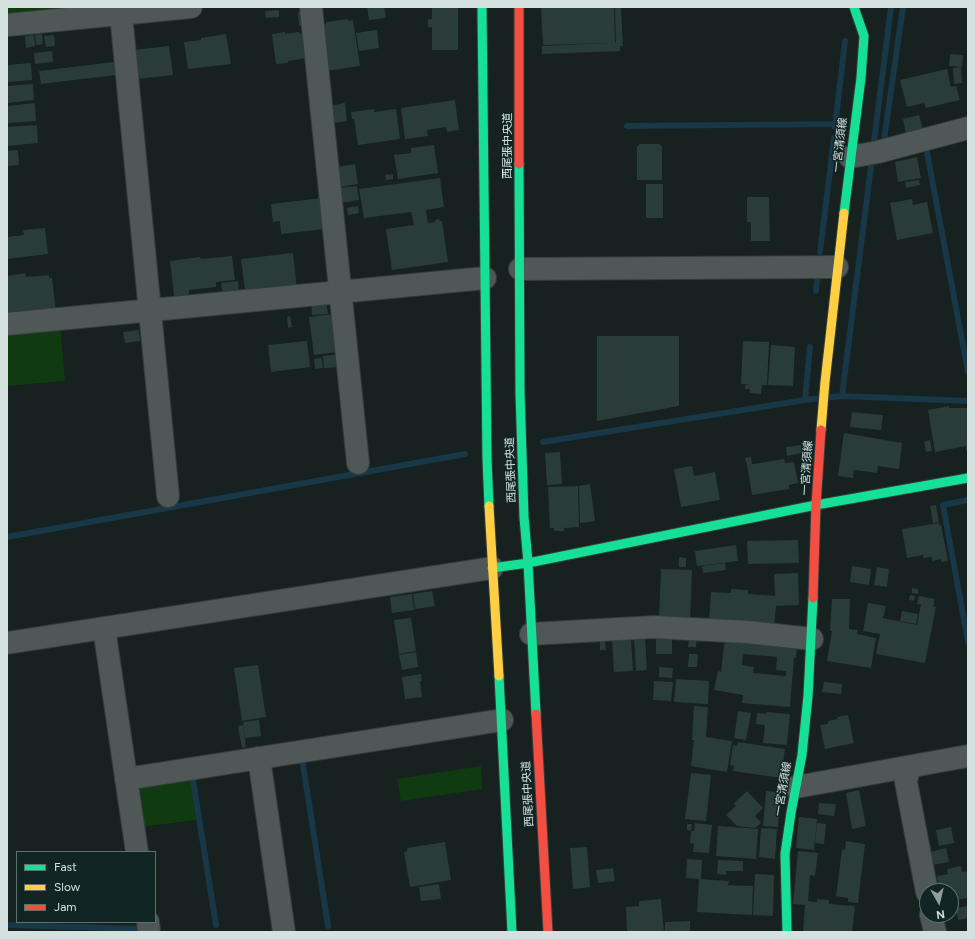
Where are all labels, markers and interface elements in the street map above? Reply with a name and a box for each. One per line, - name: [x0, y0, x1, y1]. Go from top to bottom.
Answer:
- street label: 西尾張中央道: [501, 113, 515, 179]
- street label: 一宮清須線: [830, 117, 850, 173]
- street label: 西尾張中央道: [503, 437, 519, 503]
- street label: 一宮清須線: [798, 440, 816, 496]
- street label: 西尾張中央道: [520, 761, 536, 827]
- street label: 一宮清須線: [772, 761, 794, 817]
- legend: [16, 851, 156, 923]
- text: Fast: [54, 860, 77, 874]
- text: Slow: [54, 880, 80, 894]
- north arrow: [919, 883, 959, 923]
- text: Jam: [54, 900, 77, 914]
- text: N: [935, 907, 946, 921]

